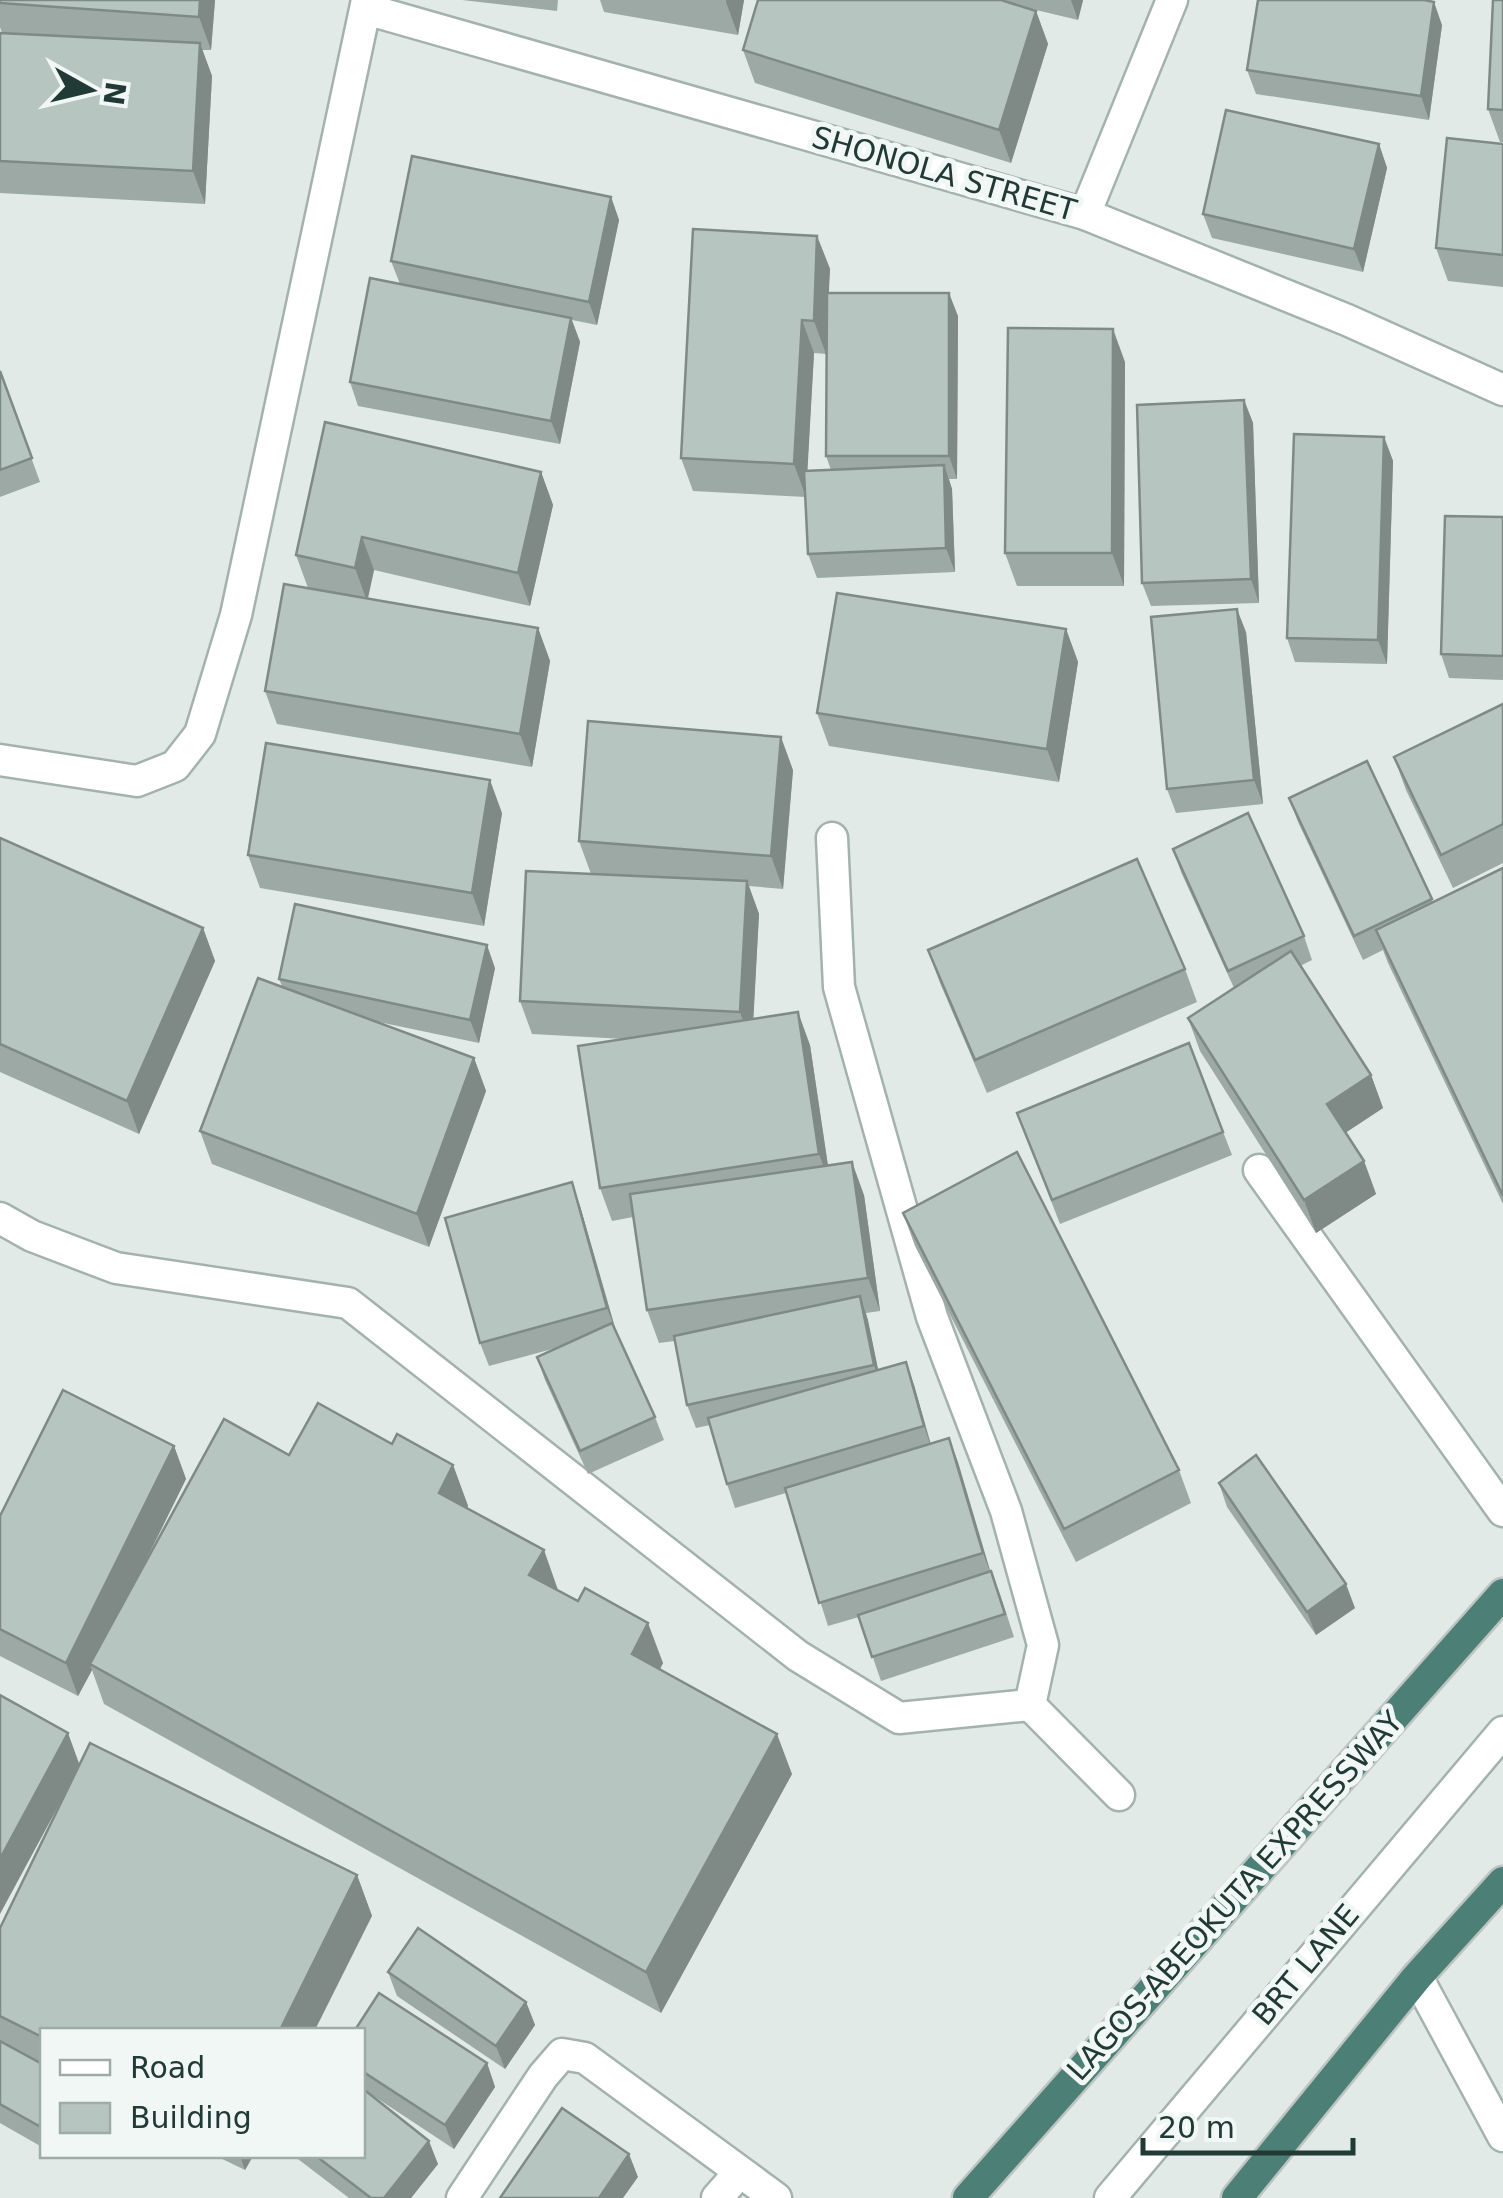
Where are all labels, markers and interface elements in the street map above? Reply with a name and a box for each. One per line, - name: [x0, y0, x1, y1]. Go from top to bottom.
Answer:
- north arrow: [40, 40, 140, 140]
- text: N: [96, 80, 132, 107]
- street label: SHONOLA STREET: [808, 119, 1081, 228]
- street label: LAGOS-ABEOKUTA EXPRESSWAY: [1060, 1704, 1410, 2087]
- street label: BRT LANE: [1245, 1897, 1366, 2032]
- legend: [40, 2028, 365, 2158]
- text: Road: [130, 2050, 205, 2085]
- scale bar: [1143, 2093, 1353, 2155]
- text: Building: [130, 2100, 252, 2135]
- text: 20 m: [1158, 2110, 1235, 2145]

